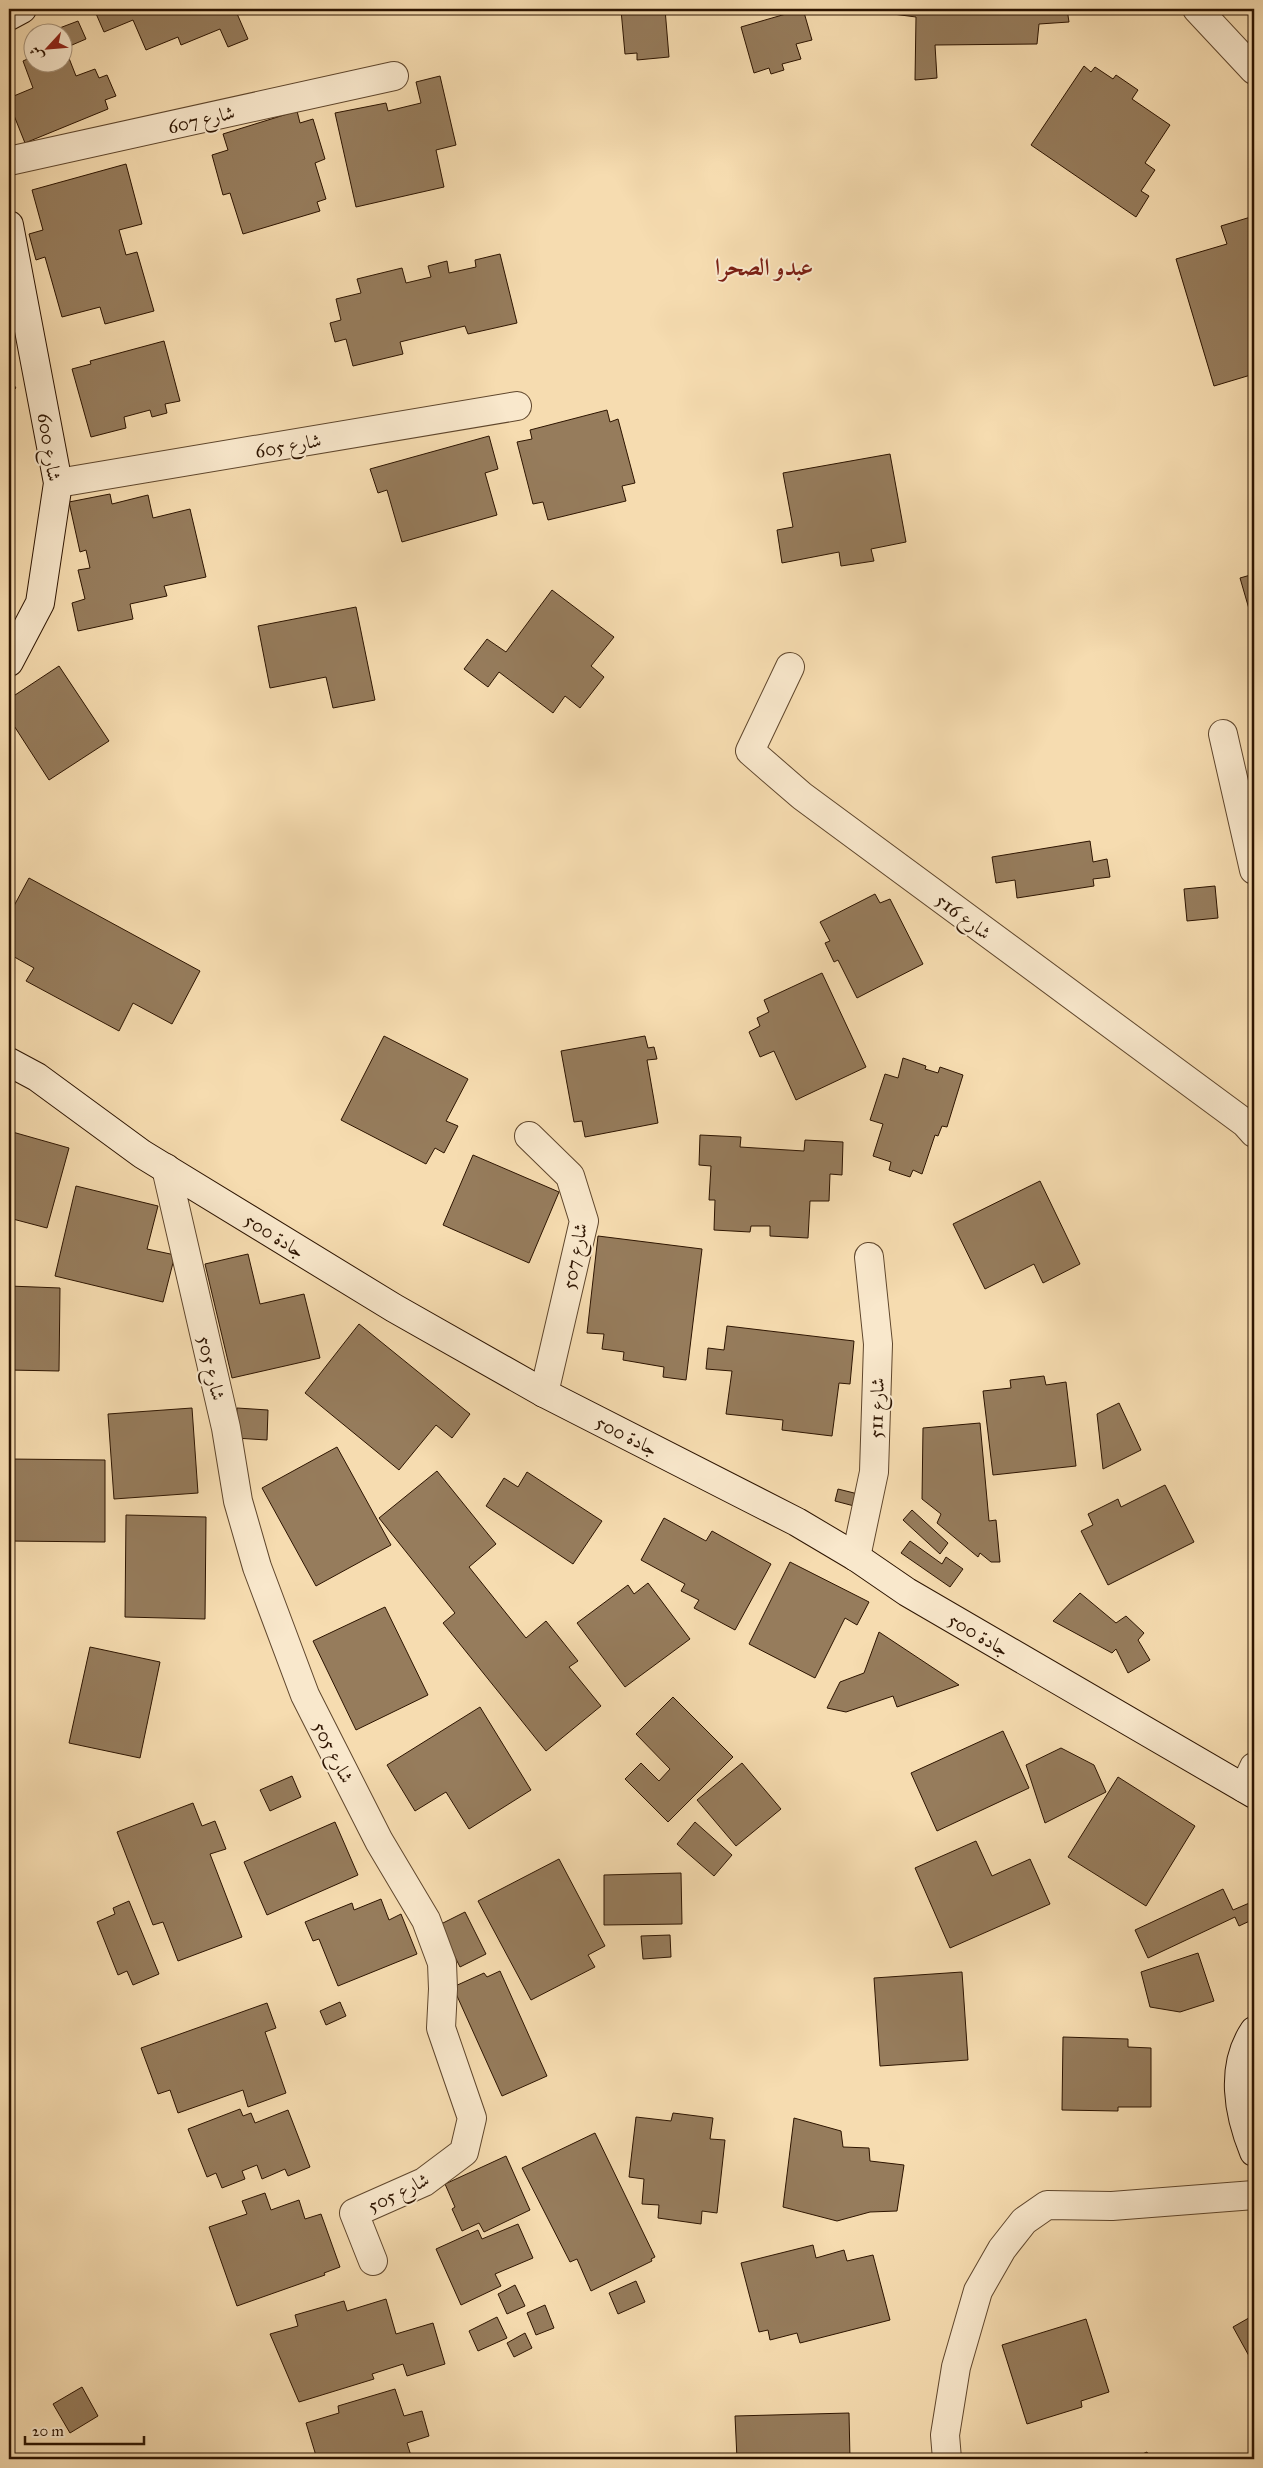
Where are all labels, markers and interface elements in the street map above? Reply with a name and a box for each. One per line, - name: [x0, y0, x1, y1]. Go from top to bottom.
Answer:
- north arrow: [22, 22, 72, 72]
- text: ش: [26, 43, 47, 63]
- street label: شارع 607: [165, 101, 238, 142]
- district label: عبدو الصحرا: [715, 252, 813, 282]
- street label: شارع 600: [29, 411, 66, 484]
- street label: شارع 605: [253, 428, 324, 467]
- street label: شارع 516: [929, 888, 996, 948]
- street label: جادة 500: [240, 1208, 309, 1263]
- street label: شارع 507: [557, 1221, 596, 1292]
- street label: شارع 505: [189, 1333, 230, 1404]
- street label: شارع 511: [864, 1377, 893, 1439]
- street label: جادة 500: [592, 1410, 662, 1461]
- street label: جادة 500: [944, 1608, 1013, 1661]
- street label: شارع 505: [305, 1718, 359, 1789]
- street label: شارع 505: [364, 2168, 435, 2221]
- scale bar: [25, 2413, 144, 2445]
- text: 20 m: [32, 2422, 64, 2440]

